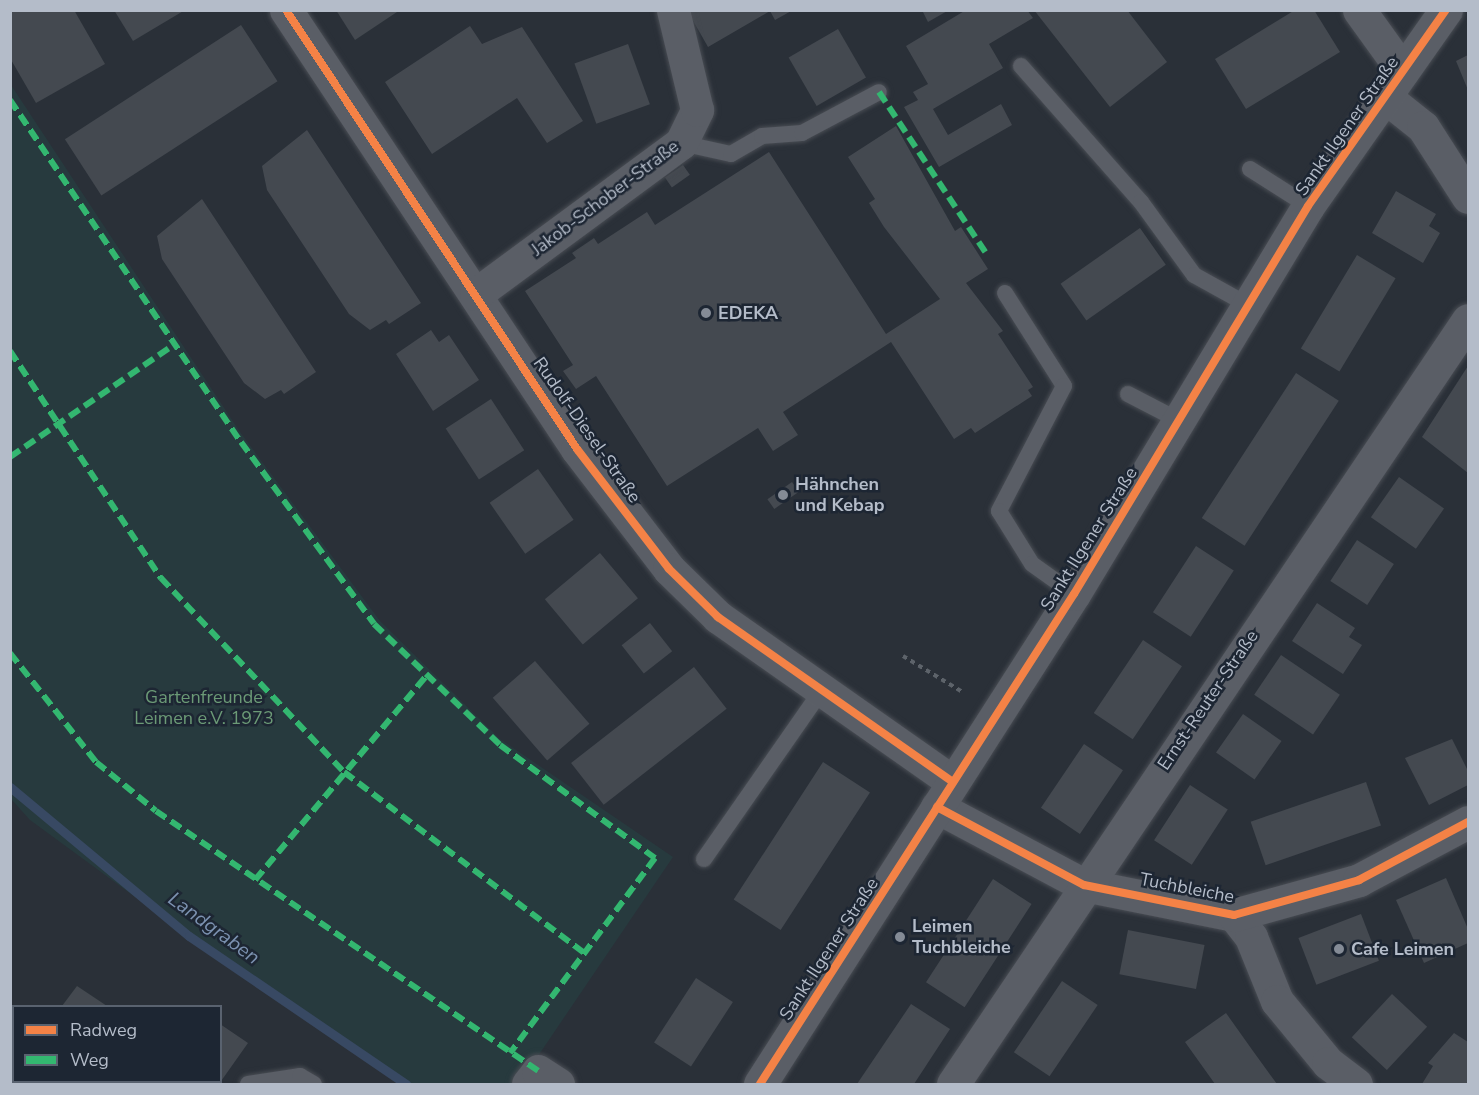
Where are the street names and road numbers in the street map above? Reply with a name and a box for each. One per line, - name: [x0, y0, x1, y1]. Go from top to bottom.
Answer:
- street label: Sankt Ilgener Straße: [1291, 52, 1403, 200]
- street label: Jakob-Schober-Straße: [527, 135, 683, 261]
- street label: Rudolf-Diesel-Straße: [529, 353, 645, 507]
- street label: Sankt Ilgener Straße: [1036, 463, 1142, 615]
- street label: Ernst-Reuter-Straße: [1153, 626, 1263, 774]
- street label: Tuchbleiche: [1138, 868, 1236, 908]
- street label: Sankt Ilgener Straße: [775, 874, 883, 1024]

